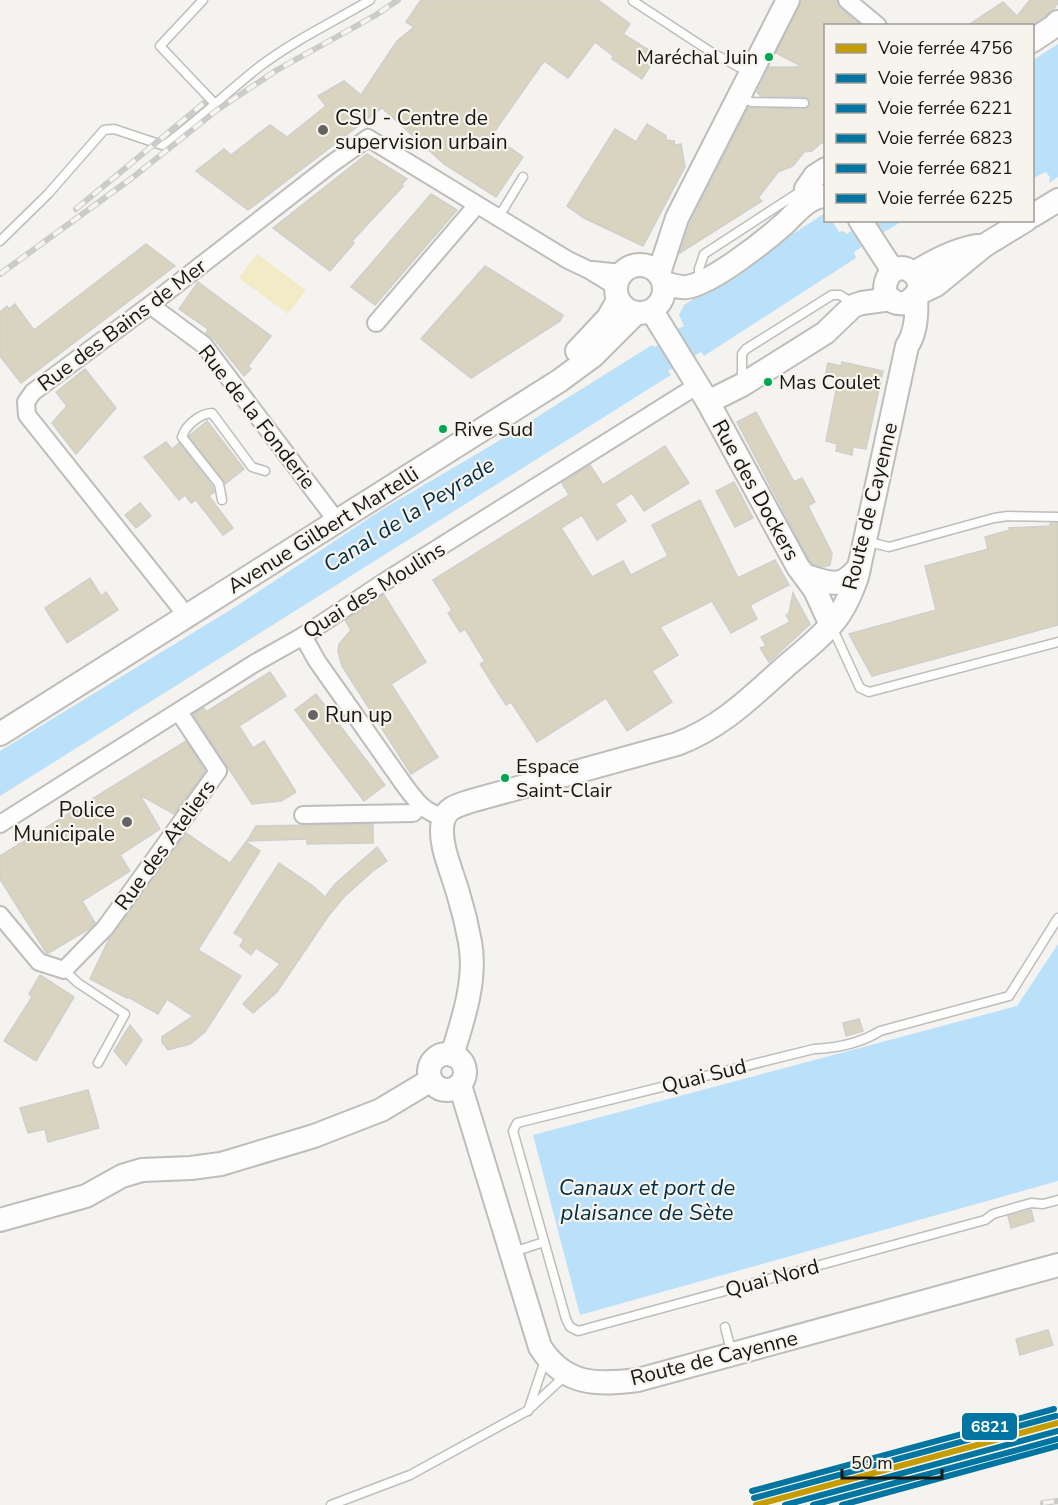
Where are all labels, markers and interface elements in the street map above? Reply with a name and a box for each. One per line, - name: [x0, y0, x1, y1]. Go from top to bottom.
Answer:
- legend: [824, 24, 1034, 222]
- text: Voie ferrée 4756: [877, 36, 1013, 60]
- place label: Maréchal Juin: [637, 44, 758, 71]
- marker: Maréchal Juin: [763, 51, 775, 63]
- text: Voie ferrée 9836: [877, 66, 1013, 90]
- text: Voie ferrée 6221: [877, 96, 1013, 120]
- place label: CSU - Centre de supervision urbain: [335, 104, 508, 156]
- marker: CSU - Centre de supervision urbain: [316, 123, 330, 137]
- text: Voie ferrée 6823: [877, 126, 1013, 150]
- text: Voie ferrée 6821: [877, 156, 1013, 180]
- text: Voie ferrée 6225: [877, 186, 1013, 210]
- street label: Rue des Bains de Mer: [32, 252, 212, 398]
- street label: Rue de la Fonderie: [192, 339, 322, 495]
- place label: Mas Coulet: [779, 369, 881, 396]
- marker: Mas Coulet: [762, 376, 774, 388]
- street label: Rue des Dockers: [706, 414, 806, 566]
- place label: Rive Sud: [454, 416, 533, 443]
- street label: Route de Cayenne: [836, 419, 904, 593]
- marker: Rive Sud: [437, 423, 449, 435]
- water label: Canal de la Peyrade: [318, 450, 501, 580]
- street label: Avenue Gilbert Martelli: [222, 460, 424, 600]
- street label: Quai des Moulins: [298, 535, 450, 645]
- place label: Run up: [325, 701, 392, 729]
- marker: Run up: [306, 708, 320, 722]
- place label: Espace Saint-Clair: [516, 753, 612, 804]
- marker: Espace Saint-Clair: [499, 772, 511, 784]
- street label: Rue des Ateliers: [108, 774, 222, 916]
- place label: Police Municipale: [13, 796, 115, 848]
- marker: Police Municipale: [120, 815, 134, 829]
- street label: Quai Sud: [659, 1052, 749, 1100]
- water label: Canaux et port de plaisance de Sète: [559, 1173, 735, 1228]
- street label: Quai Nord: [722, 1252, 822, 1304]
- street label: Route de Cayenne: [627, 1324, 801, 1392]
- line badge: 6821: [961, 1412, 1018, 1441]
- text: 6821: [971, 1416, 1009, 1438]
- scale bar: [842, 1442, 942, 1480]
- text: 50 m: [851, 1451, 893, 1475]

